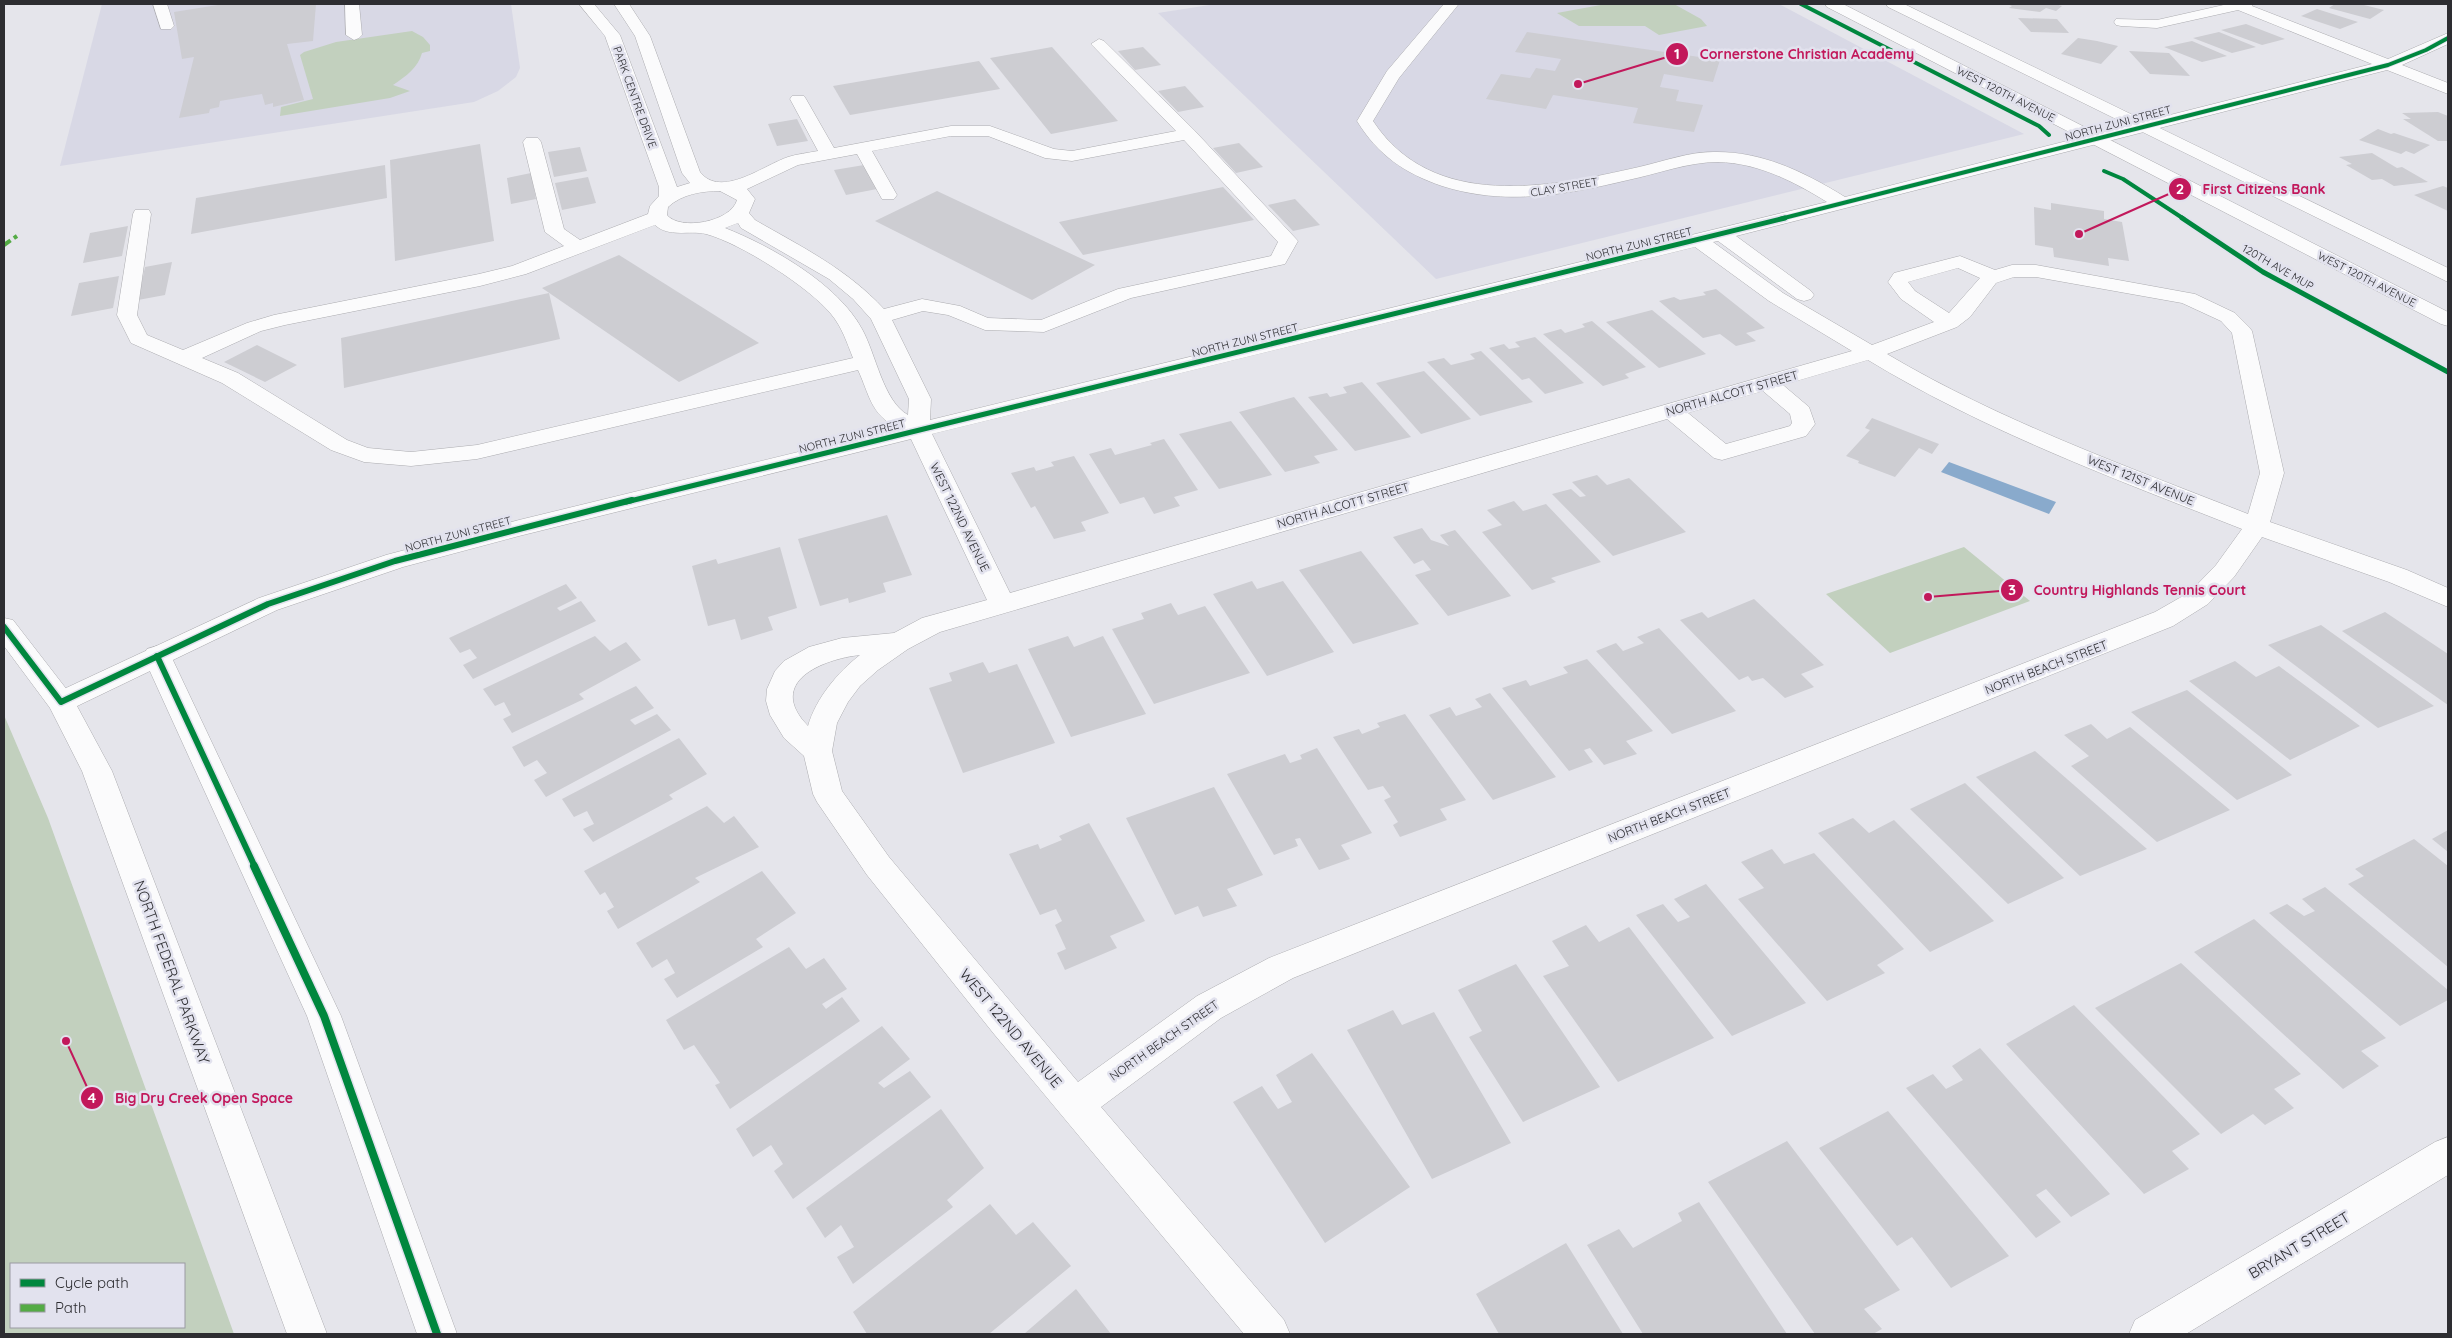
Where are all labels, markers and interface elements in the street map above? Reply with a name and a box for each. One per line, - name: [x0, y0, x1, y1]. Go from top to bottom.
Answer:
- callout: Cornerstone Christian Academy: [1665, 40, 1924, 69]
- street label: PARK CENTRE DRIVE: [610, 44, 660, 150]
- text: 1: [1674, 44, 1680, 63]
- text: Cornerstone Christian Academy: [1700, 45, 1914, 63]
- street label: WEST 120TH AVENUE: [1954, 63, 2058, 125]
- street label: NORTH ZUNI STREET: [2063, 102, 2173, 144]
- street label: CLAY STREET: [1529, 174, 1599, 200]
- callout: First Citizens Bank: [2167, 174, 2335, 203]
- text: 2: [2176, 179, 2184, 198]
- text: First Citizens Bank: [2203, 180, 2325, 198]
- street label: NORTH ZUNI STREET: [1584, 224, 1694, 264]
- street label: 120TH AVE MUP: [2240, 241, 2317, 293]
- street label: WEST 120TH AVENUE: [2315, 248, 2419, 310]
- street label: NORTH ZUNI STREET: [1190, 320, 1300, 360]
- street label: NORTH ALCOTT STREET: [1664, 367, 1800, 419]
- street label: NORTH ZUNI STREET: [797, 416, 907, 456]
- street label: WEST 121ST AVENUE: [2085, 452, 2197, 508]
- street label: WEST 122ND AVENUE: [927, 460, 993, 574]
- street label: NORTH ALCOTT STREET: [1275, 479, 1411, 531]
- street label: NORTH ZUNI STREET: [403, 513, 513, 555]
- callout: Country Highlands Tennis Court: [1999, 575, 2256, 604]
- text: 3: [2008, 580, 2016, 599]
- text: Country Highlands Tennis Court: [2034, 581, 2246, 599]
- street label: NORTH BEACH STREET: [1983, 637, 2109, 697]
- street label: NORTH BEACH STREET: [1606, 785, 1732, 845]
- street label: NORTH FEDERAL PARKWAY: [130, 878, 214, 1067]
- street label: WEST 122ND AVENUE: [956, 965, 1066, 1091]
- street label: NORTH BEACH STREET: [1106, 997, 1222, 1083]
- callout: Big Dry Creek Open Space: [80, 1084, 303, 1113]
- text: 4: [88, 1088, 97, 1107]
- text: Big Dry Creek Open Space: [115, 1089, 293, 1107]
- street label: BRYANT STREET: [2245, 1207, 2353, 1283]
- legend: [10, 1263, 185, 1328]
- text: Cycle path: [55, 1273, 129, 1292]
- text: Path: [55, 1298, 87, 1317]

